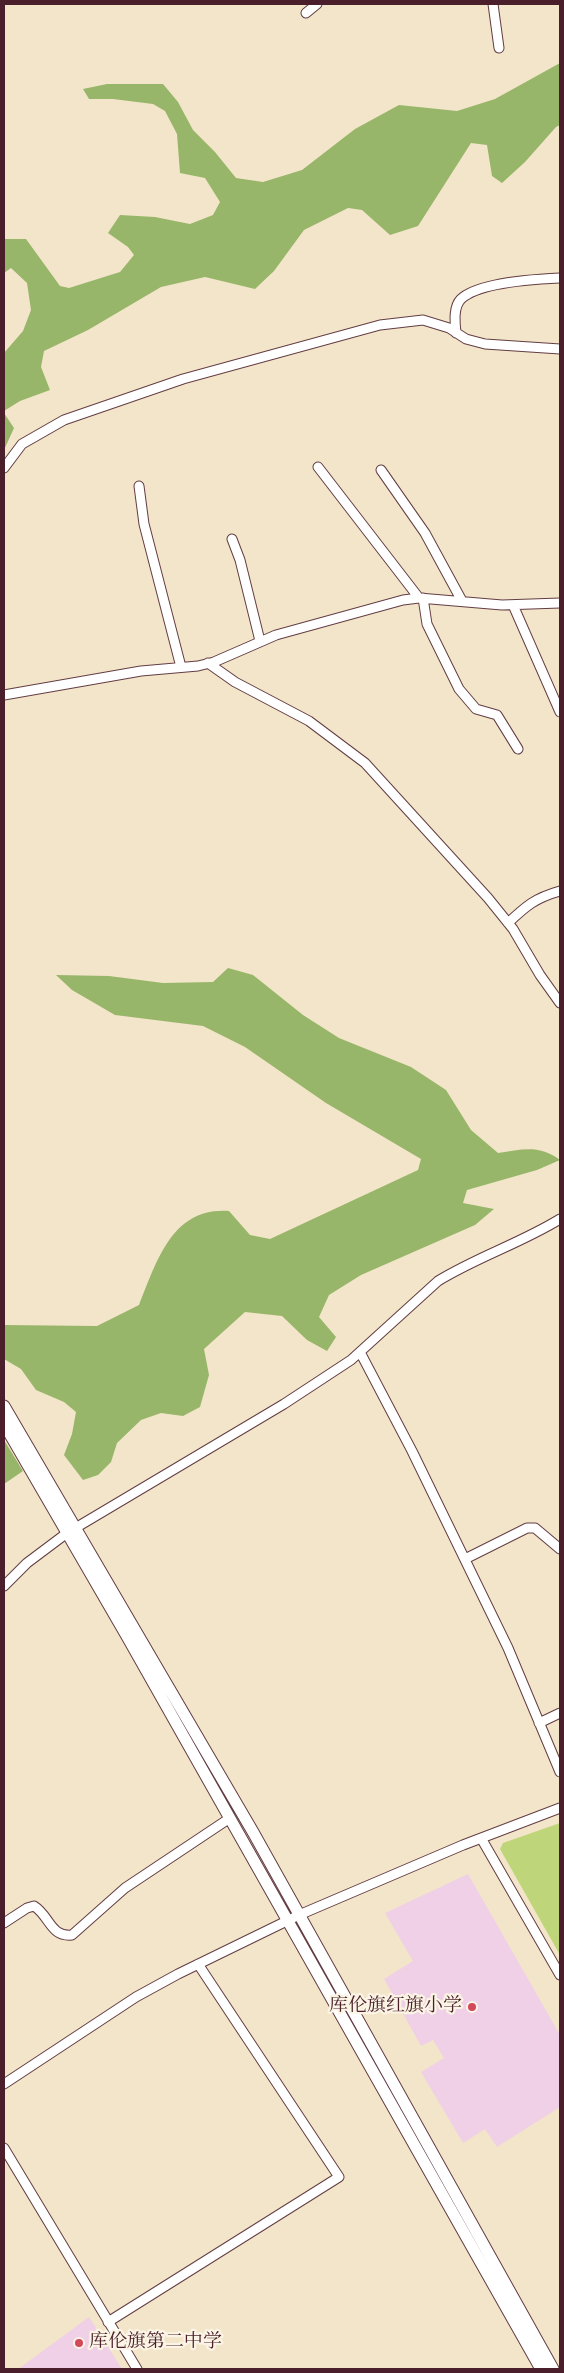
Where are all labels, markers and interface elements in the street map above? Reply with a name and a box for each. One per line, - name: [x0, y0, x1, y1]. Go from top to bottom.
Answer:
- place label: 库伦旗红旗小学: [329, 1996, 462, 2018]
- marker: 库伦旗红旗小学: [466, 2001, 478, 2013]
- place label: 库伦旗第二中学: [89, 2332, 222, 2354]
- marker: 库伦旗第二中学: [73, 2337, 85, 2349]

